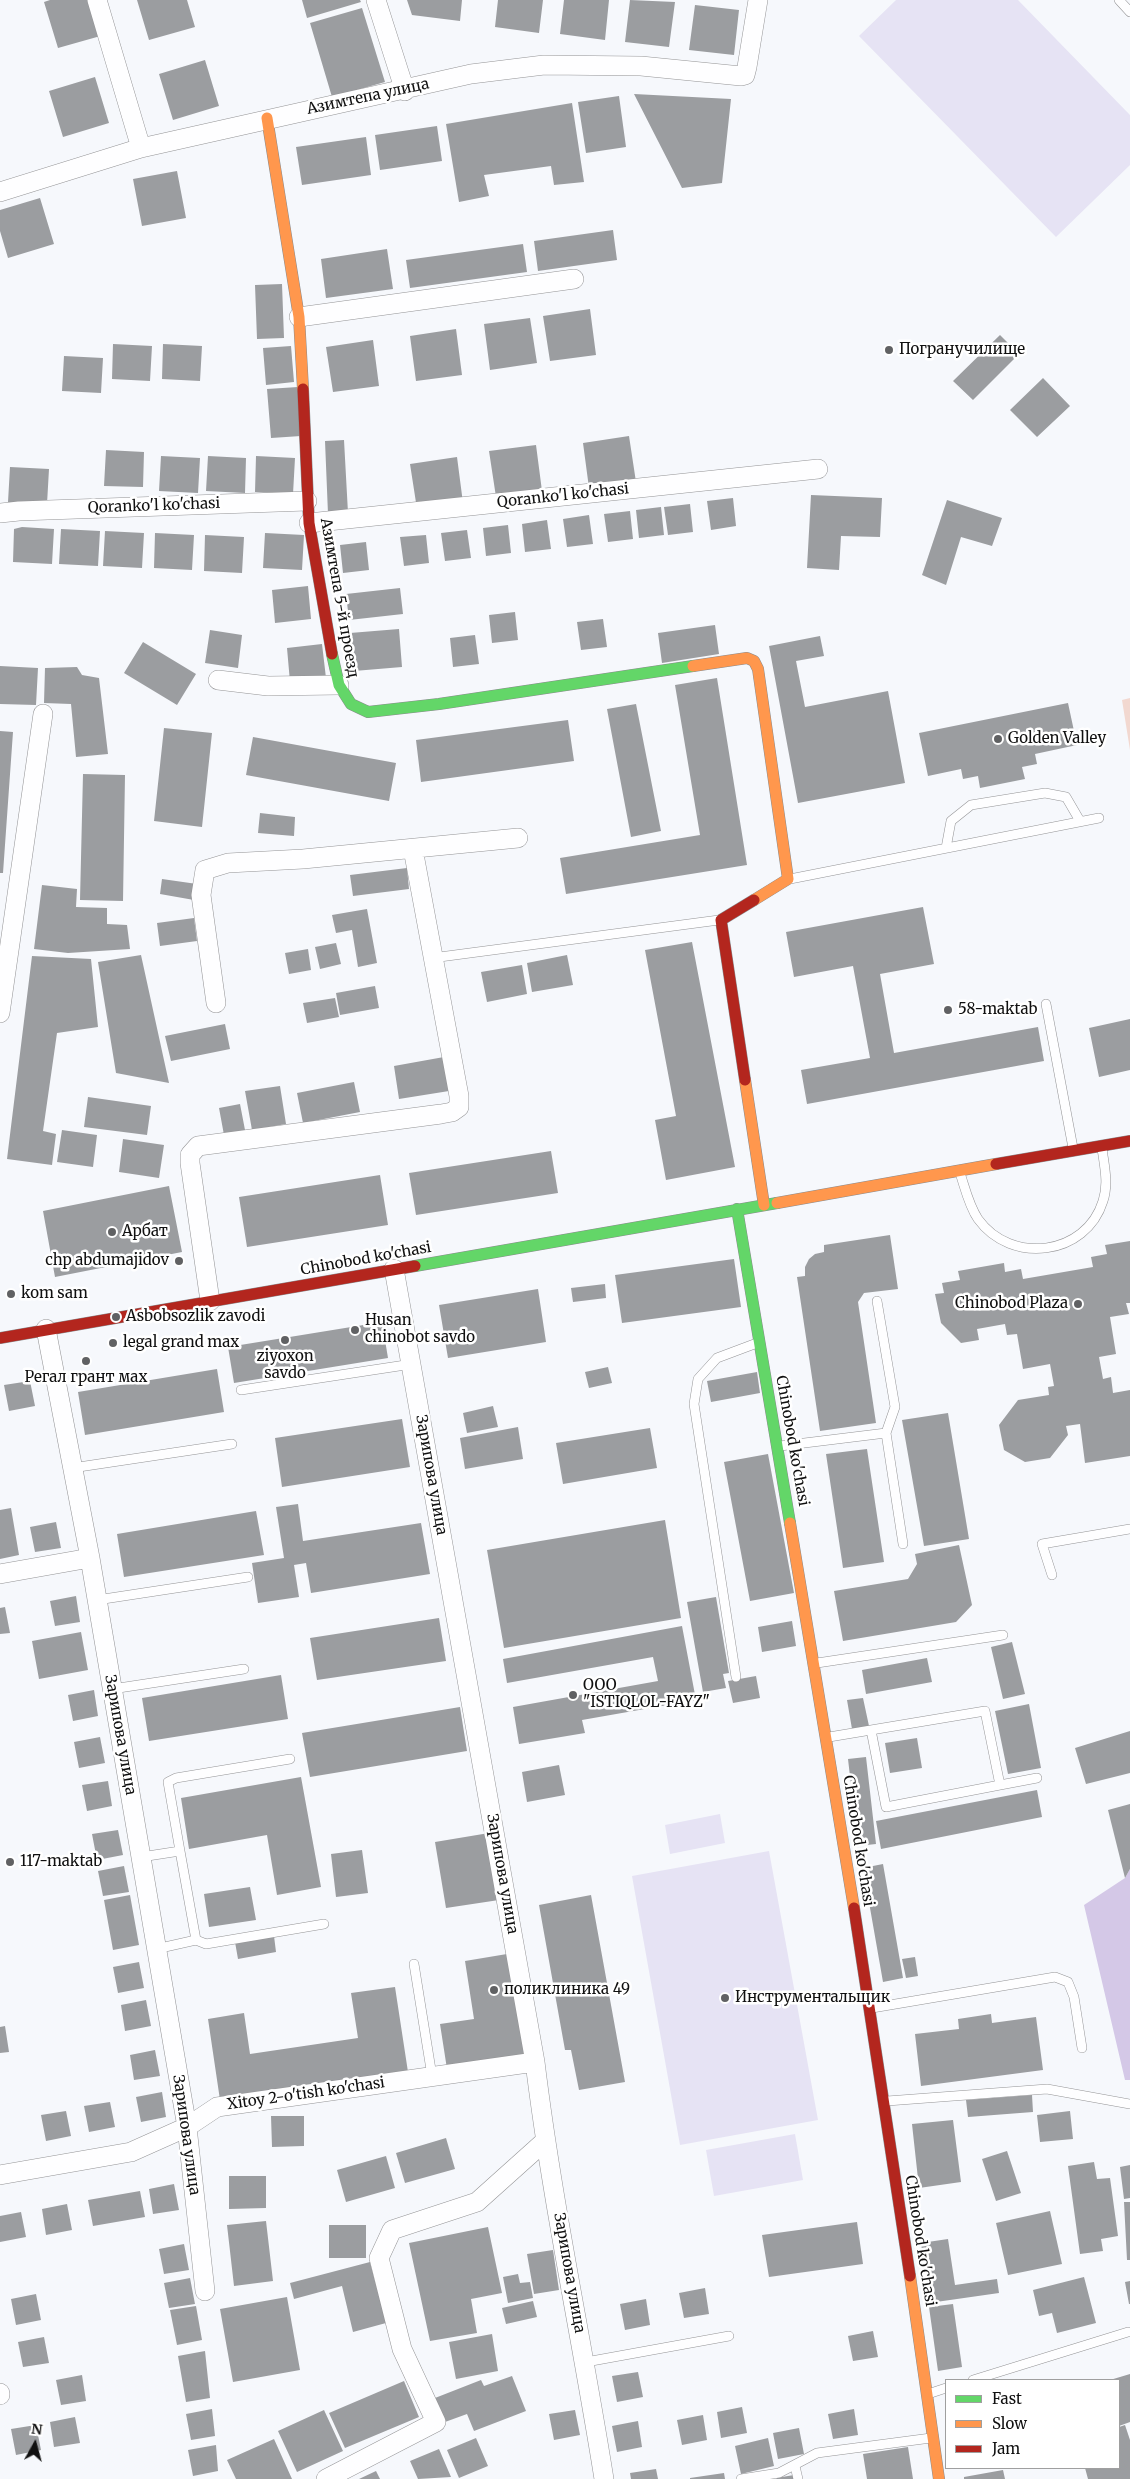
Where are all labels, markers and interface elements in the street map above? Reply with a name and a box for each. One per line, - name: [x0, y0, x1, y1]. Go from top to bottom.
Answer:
- street label: Азимтепа улица: [305, 75, 431, 119]
- place label: Погранучилище: [899, 341, 1025, 359]
- marker: Погранучилище: [883, 344, 895, 356]
- street label: Qoranko'l ko'chasi: [496, 480, 630, 512]
- street label: Qoranko'l ko'chasi: [87, 495, 221, 517]
- street label: Азимтепа 5-й проезд: [316, 517, 362, 679]
- place label: Golden Valley: [1008, 730, 1106, 748]
- marker: Golden Valley: [992, 733, 1004, 745]
- place label: 58-maktab: [958, 1001, 1038, 1019]
- marker: 58-maktab: [942, 1004, 954, 1016]
- place label: Арбат: [122, 1223, 168, 1241]
- marker: Арбат: [106, 1226, 118, 1238]
- street label: Chinobod ko'chasi: [299, 1239, 433, 1279]
- place label: chp abdumajidov: [45, 1252, 169, 1270]
- marker: chp abdumajidov: [173, 1255, 185, 1267]
- place label: kom sam: [21, 1285, 88, 1303]
- marker: kom sam: [5, 1288, 17, 1300]
- place label: Chinobod Plaza: [955, 1295, 1068, 1313]
- marker: Chinobod Plaza: [1072, 1298, 1084, 1310]
- place label: Asbobsozlik zavodi: [126, 1308, 265, 1326]
- marker: Asbobsozlik zavodi: [110, 1311, 122, 1323]
- place label: Husan chinobot savdo: [365, 1312, 475, 1347]
- marker: Husan chinobot savdo: [349, 1324, 361, 1336]
- place label: legal grand max: [123, 1334, 239, 1352]
- marker: ziyoxon savdo: [279, 1334, 291, 1346]
- marker: legal grand max: [107, 1337, 119, 1349]
- place label: ziyoxon savdo: [256, 1348, 314, 1383]
- marker: Регал грант мах: [80, 1355, 92, 1367]
- place label: Регал грант мах: [25, 1369, 147, 1387]
- street label: Chinobod ko'chasi: [772, 1374, 812, 1508]
- street label: Зарипова улица: [412, 1414, 450, 1536]
- street label: Зарипова улица: [101, 1674, 139, 1796]
- place label: ООО "ISTIQLOL-FAYZ": [583, 1677, 710, 1712]
- marker: ООО "ISTIQLOL-FAYZ": [567, 1689, 579, 1701]
- street label: Chinobod ko'chasi: [839, 1774, 877, 1908]
- street label: Зарипова улица: [483, 1813, 521, 1935]
- place label: 117-maktab: [20, 1853, 102, 1871]
- marker: 117-maktab: [4, 1856, 16, 1868]
- place label: поликлиника 49: [504, 1981, 630, 1999]
- marker: поликлиника 49: [488, 1984, 500, 1996]
- place label: Инструментальщик: [735, 1989, 890, 2007]
- marker: Инструментальщик: [719, 1992, 731, 2004]
- street label: Зарипова улица: [169, 2074, 203, 2196]
- street label: Xitoy 2-o'tish ko'chasi: [226, 2074, 386, 2114]
- street label: Chinobod ko'chasi: [901, 2174, 939, 2308]
- street label: Зарипова улица: [550, 2212, 588, 2334]
- legend: [945, 2379, 1120, 2469]
- text: Fast: [992, 2389, 1022, 2408]
- text: Slow: [992, 2414, 1027, 2433]
- north arrow: [10, 2419, 60, 2469]
- text: N: [30, 2420, 43, 2439]
- text: Jam: [992, 2439, 1020, 2458]

